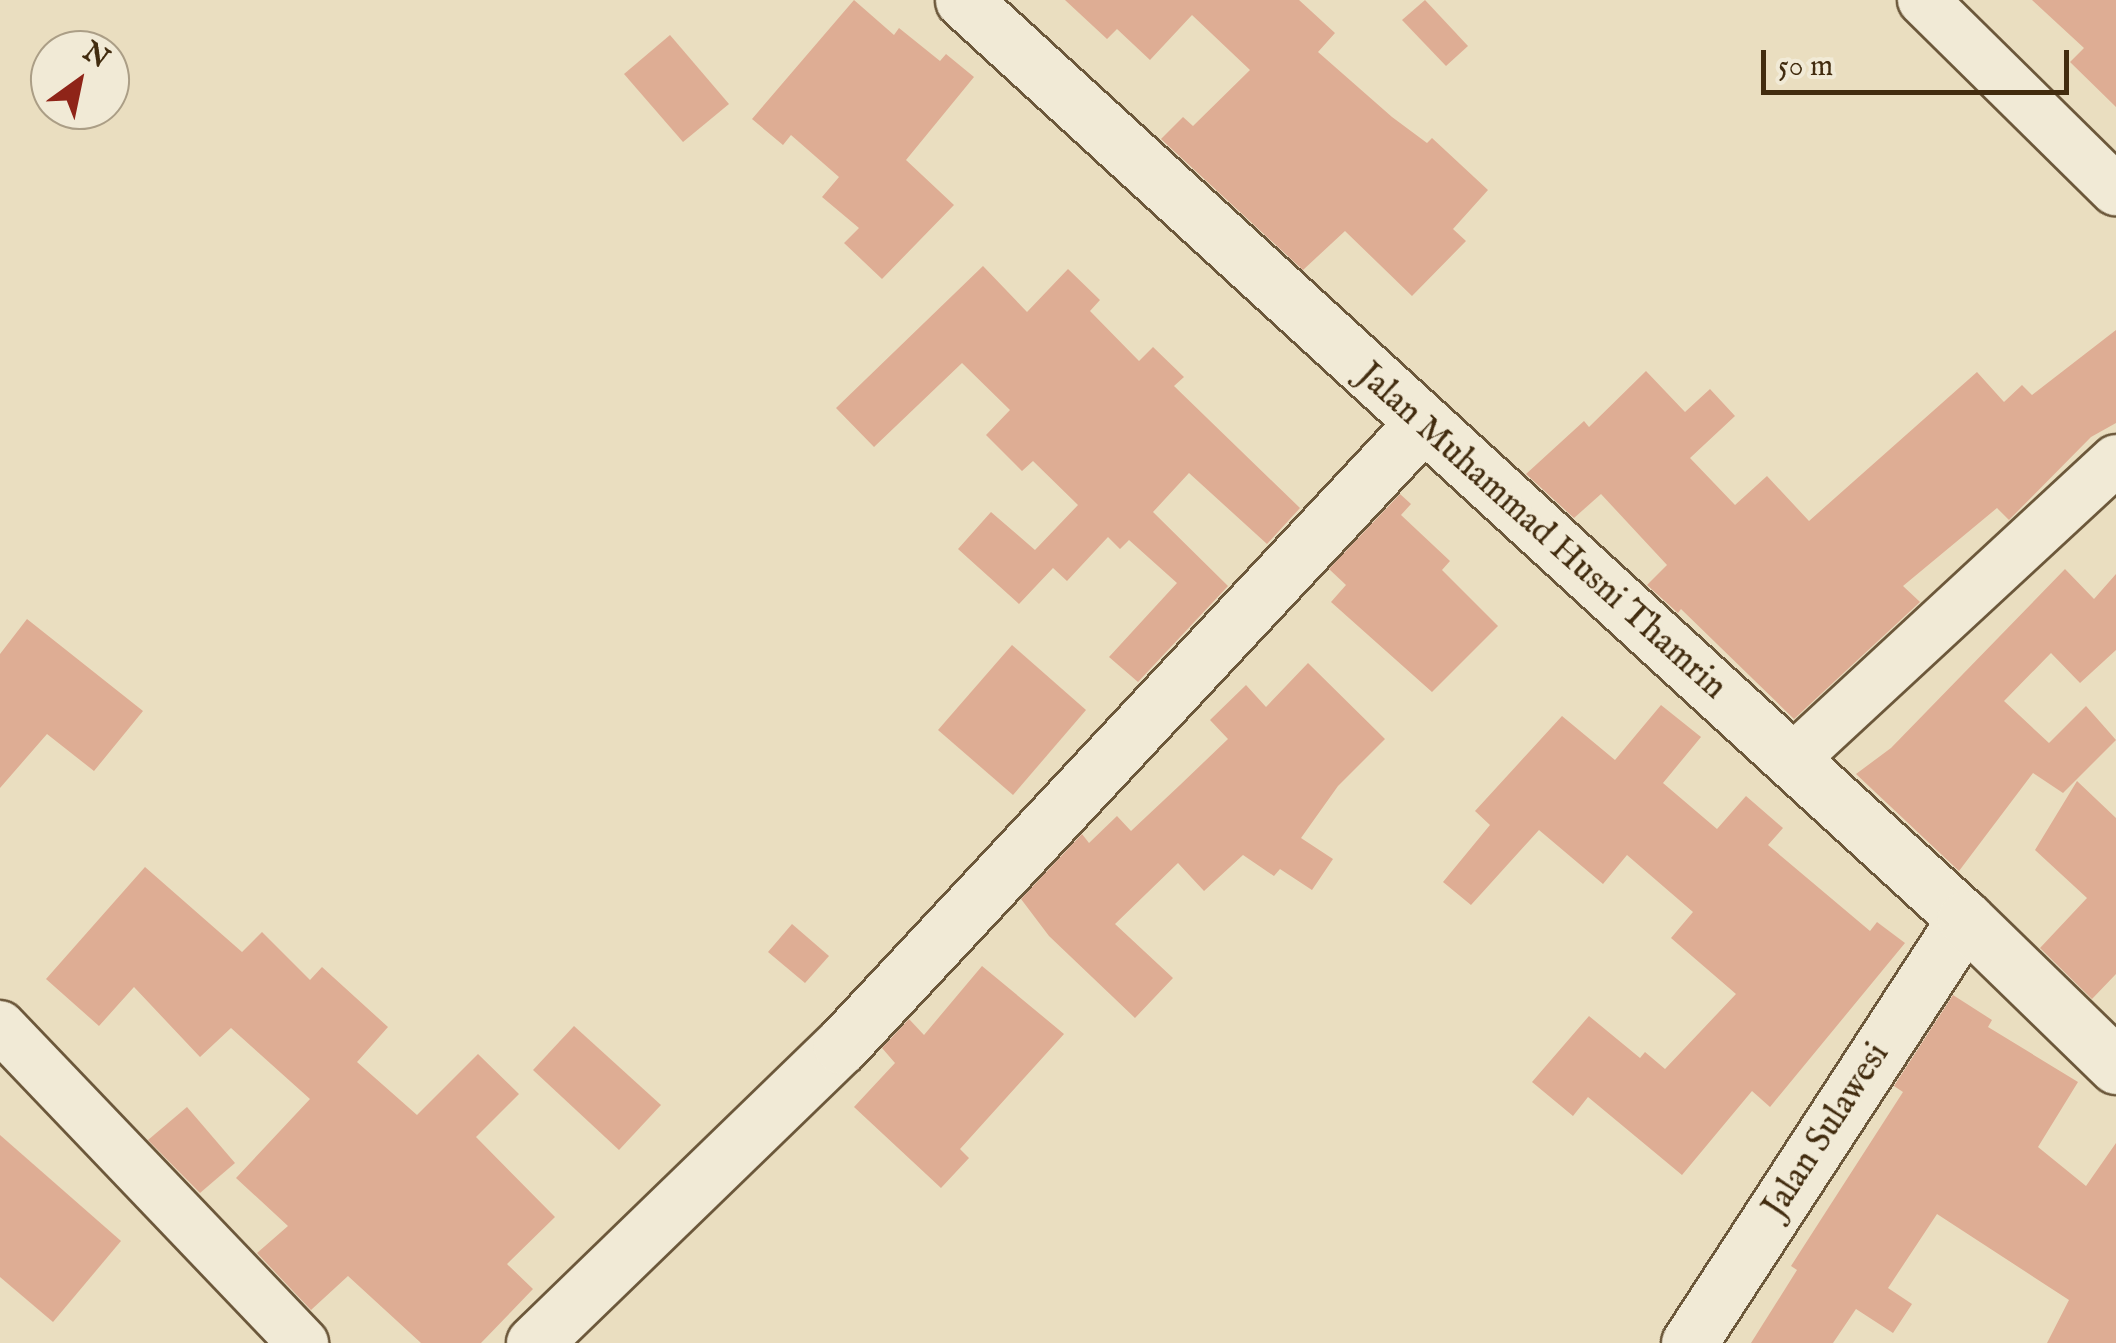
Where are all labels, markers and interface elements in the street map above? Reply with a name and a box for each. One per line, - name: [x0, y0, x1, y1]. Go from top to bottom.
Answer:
- north arrow: [30, 30, 130, 130]
- scale bar: [1766, 30, 2074, 92]
- text: N: [76, 35, 115, 77]
- text: 50 m: [1778, 48, 1833, 86]
- street label: Jalan Muhammad Husni Thamrin: [1348, 355, 1734, 709]
- street label: Jalan Sulawesi: [1755, 1036, 1899, 1226]

